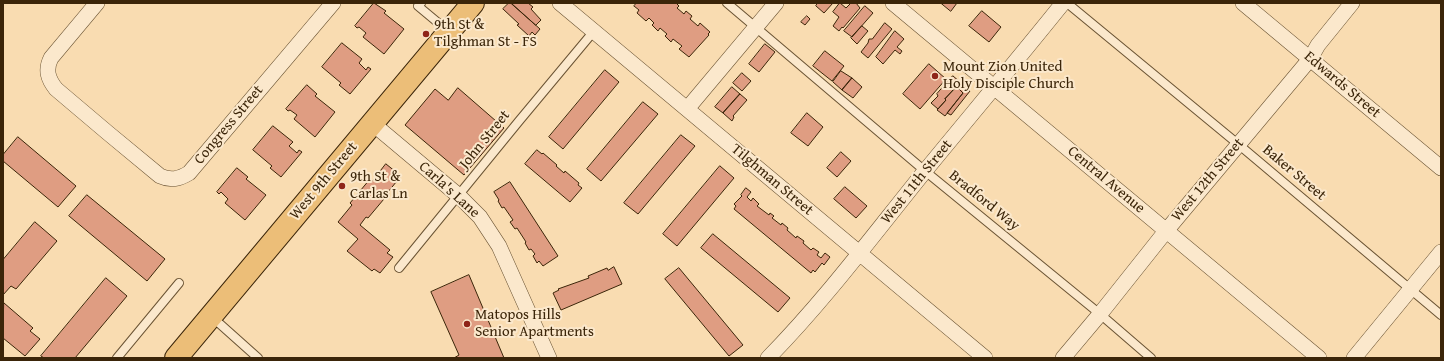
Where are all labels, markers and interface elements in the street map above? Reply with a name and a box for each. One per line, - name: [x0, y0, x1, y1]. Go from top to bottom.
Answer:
- place label: 9th St & Tilghman St - FS: [434, 16, 537, 51]
- marker: 9th St & Tilghman St - FS: [421, 29, 431, 39]
- street label: Edwards Street: [1300, 48, 1384, 122]
- place label: Mount Zion United Holy Disciple Church: [943, 58, 1074, 93]
- marker: Mount Zion United Holy Disciple Church: [930, 71, 940, 81]
- street label: Congress Street: [191, 82, 267, 168]
- street label: John Street: [456, 107, 514, 173]
- street label: West 12th Street: [1168, 135, 1248, 225]
- street label: West 11th Street: [878, 136, 956, 228]
- street label: West 9th Street: [286, 138, 362, 224]
- street label: Tilghman Street: [727, 140, 817, 220]
- street label: Baker Street: [1259, 141, 1329, 205]
- street label: Central Avenue: [1064, 142, 1148, 218]
- street label: Carla's Lane: [415, 158, 483, 222]
- street label: Bradford Way: [945, 167, 1023, 235]
- place label: 9th St & Carlas Ln: [350, 168, 408, 203]
- marker: 9th St & Carlas Ln: [337, 181, 347, 191]
- place label: Matopos Hills Senior Apartments: [475, 306, 594, 341]
- marker: Matopos Hills Senior Apartments: [462, 319, 472, 329]

